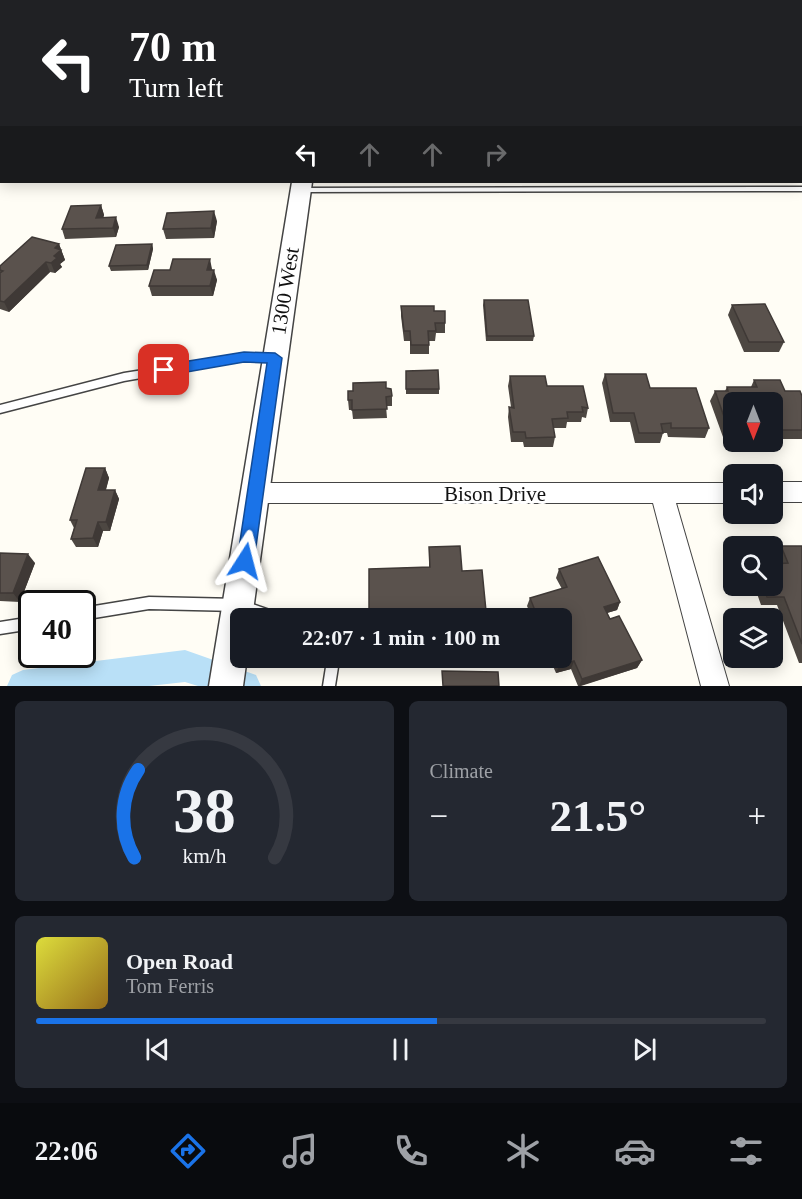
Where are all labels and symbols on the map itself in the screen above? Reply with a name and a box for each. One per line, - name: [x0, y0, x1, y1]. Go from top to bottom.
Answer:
- street label: 1300 West: [266, 245, 304, 337]
- pin: [138, 344, 189, 395]
- north arrow: [723, 392, 783, 452]
- street label: Bison Drive: [444, 482, 546, 506]
- position arrow: [213, 529, 277, 593]
- speed limit sign: 40: [18, 590, 96, 668]

